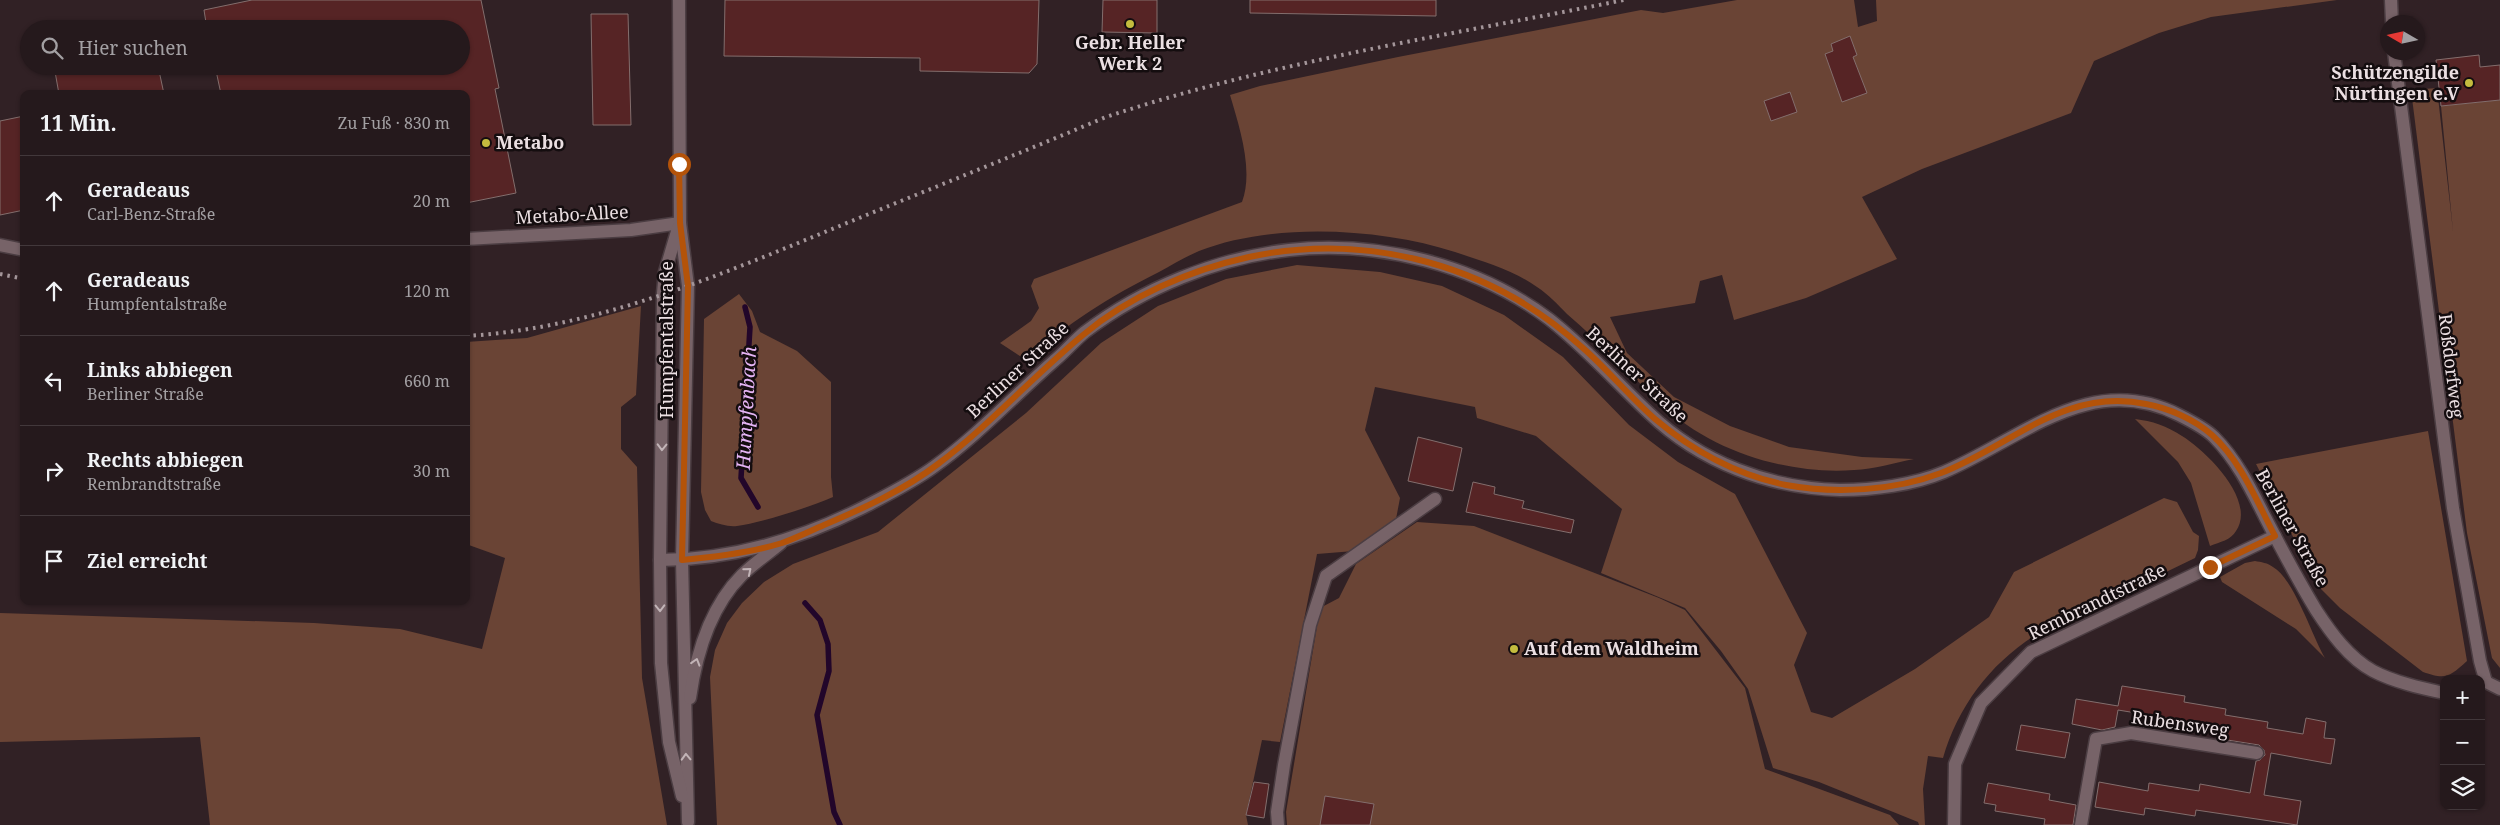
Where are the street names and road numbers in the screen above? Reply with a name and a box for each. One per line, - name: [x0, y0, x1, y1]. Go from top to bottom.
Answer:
- street label: Metabo-Allee: [515, 199, 629, 229]
- street label: Humpfentalstraße: [654, 261, 678, 419]
- street label: Roßdorfweg: [2434, 312, 2470, 420]
- street label: Berliner Straße: [961, 316, 1074, 423]
- street label: Berliner Straße: [1581, 321, 1694, 428]
- street label: Berliner Straße: [2251, 464, 2335, 591]
- street label: Rembrandtstraße: [2024, 557, 2170, 645]
- street label: Rubensweg: [2130, 704, 2231, 742]

